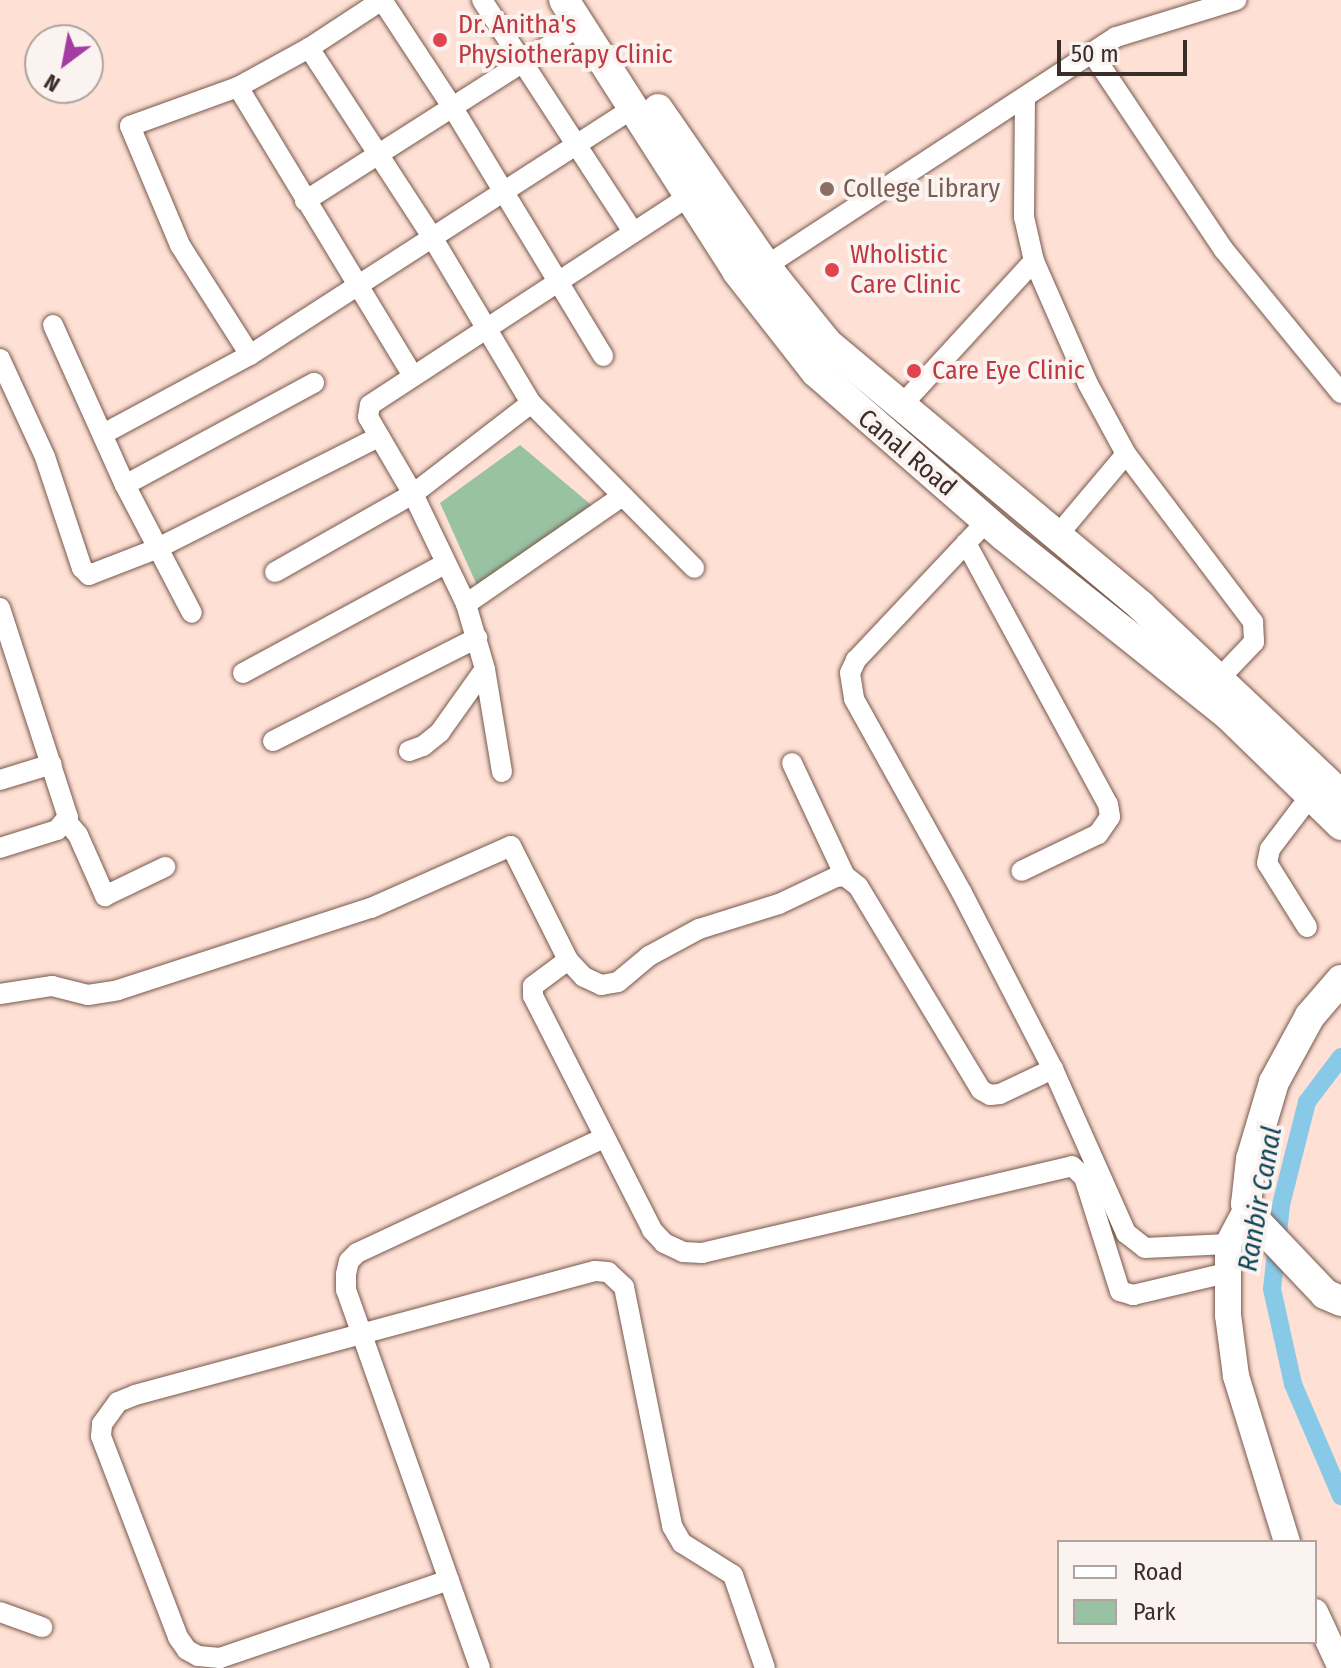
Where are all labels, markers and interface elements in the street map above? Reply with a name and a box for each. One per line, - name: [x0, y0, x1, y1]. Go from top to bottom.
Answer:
- place label: Dr. Anitha's Physiotherapy Clinic: [458, 9, 673, 70]
- north arrow: [24, 24, 104, 104]
- scale bar: [1061, 24, 1191, 74]
- marker: Dr. Anitha's Physiotherapy Clinic: [429, 29, 451, 51]
- text: 50 m: [1071, 40, 1119, 68]
- text: N: [39, 68, 65, 98]
- place label: College Library: [843, 173, 1000, 205]
- marker: College Library: [818, 180, 836, 198]
- place label: Wholistic Care Clinic: [850, 239, 961, 300]
- marker: Wholistic Care Clinic: [821, 259, 843, 281]
- place label: Care Eye Clinic: [932, 355, 1085, 387]
- marker: Care Eye Clinic: [903, 360, 925, 382]
- street label: Canal Road: [851, 403, 963, 503]
- water label: Ranbir Canal: [1231, 1124, 1289, 1274]
- legend: [1057, 1540, 1317, 1644]
- text: Road: [1133, 1558, 1183, 1586]
- text: Park: [1133, 1598, 1176, 1626]

